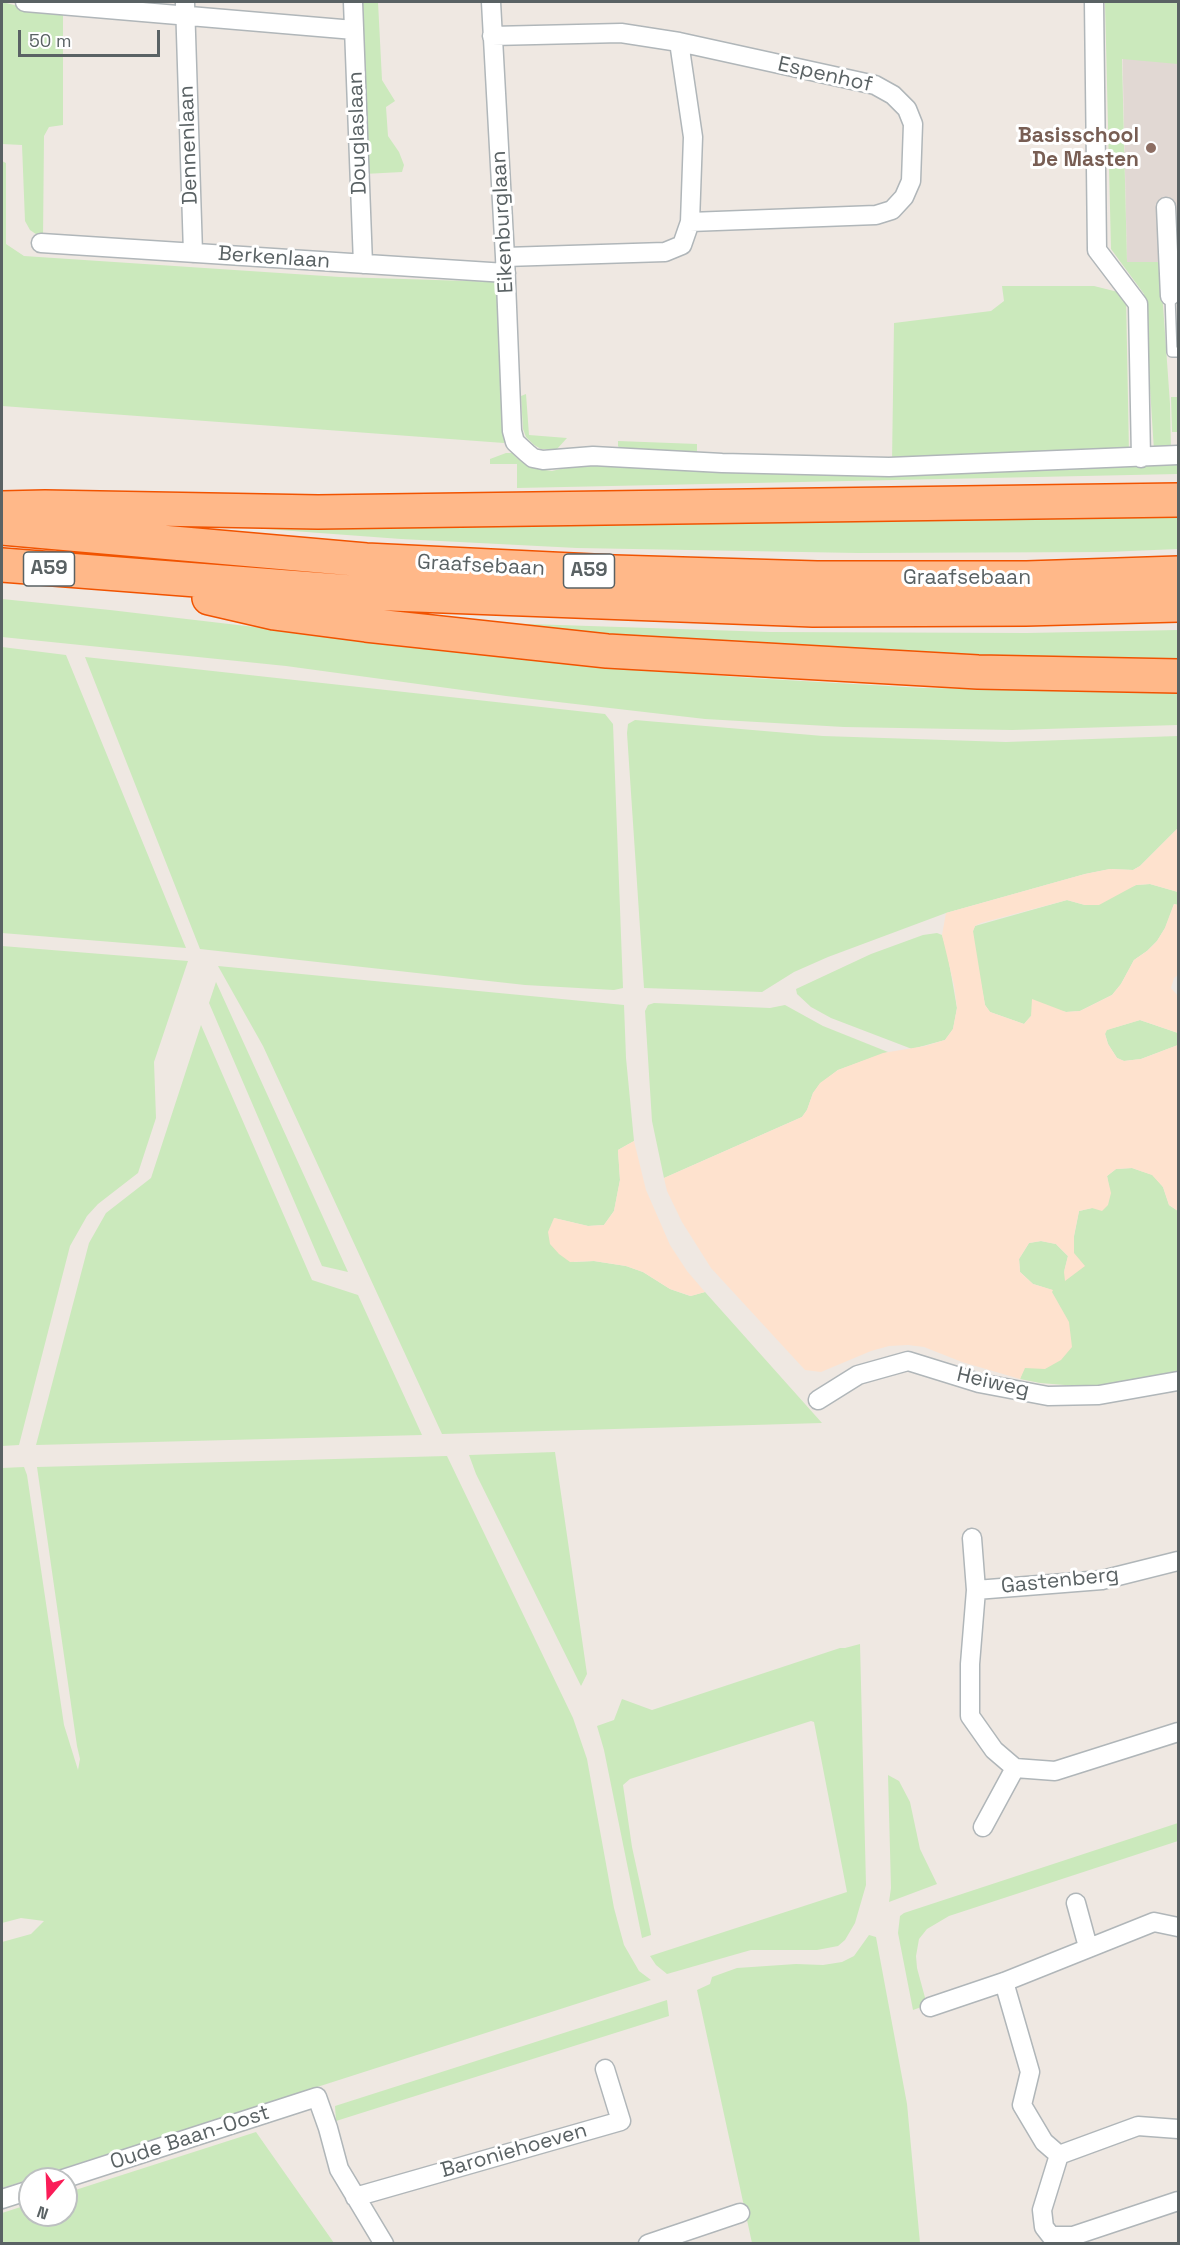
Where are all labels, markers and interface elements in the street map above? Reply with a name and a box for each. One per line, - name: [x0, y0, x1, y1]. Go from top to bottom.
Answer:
- scale bar: [21, 18, 164, 56]
- text: 50 m: [29, 29, 71, 52]
- street label: Espenhof: [775, 52, 875, 98]
- street label: Douglaslaan: [343, 71, 373, 195]
- street label: Dennenlaan: [174, 85, 204, 205]
- place label: Basisschool De Masten: [1018, 123, 1139, 173]
- marker: Basisschool De Masten: [1144, 141, 1158, 155]
- street label: Eikenburglaan: [487, 150, 519, 294]
- street label: Berkenlaan: [217, 242, 331, 274]
- street label: Graafsebaan: [416, 550, 546, 582]
- road number: A59: [23, 552, 74, 586]
- road number: A59: [564, 554, 614, 588]
- street label: Graafsebaan: [903, 565, 1031, 591]
- street label: Heiweg: [954, 1362, 1032, 1404]
- street label: Gastenberg: [1000, 1562, 1120, 1600]
- street label: Oude Baan-Oost: [107, 2100, 273, 2176]
- street label: Baroniehoeven: [438, 2118, 590, 2184]
- north arrow: [18, 2167, 78, 2227]
- text: N: [34, 2201, 51, 2224]

